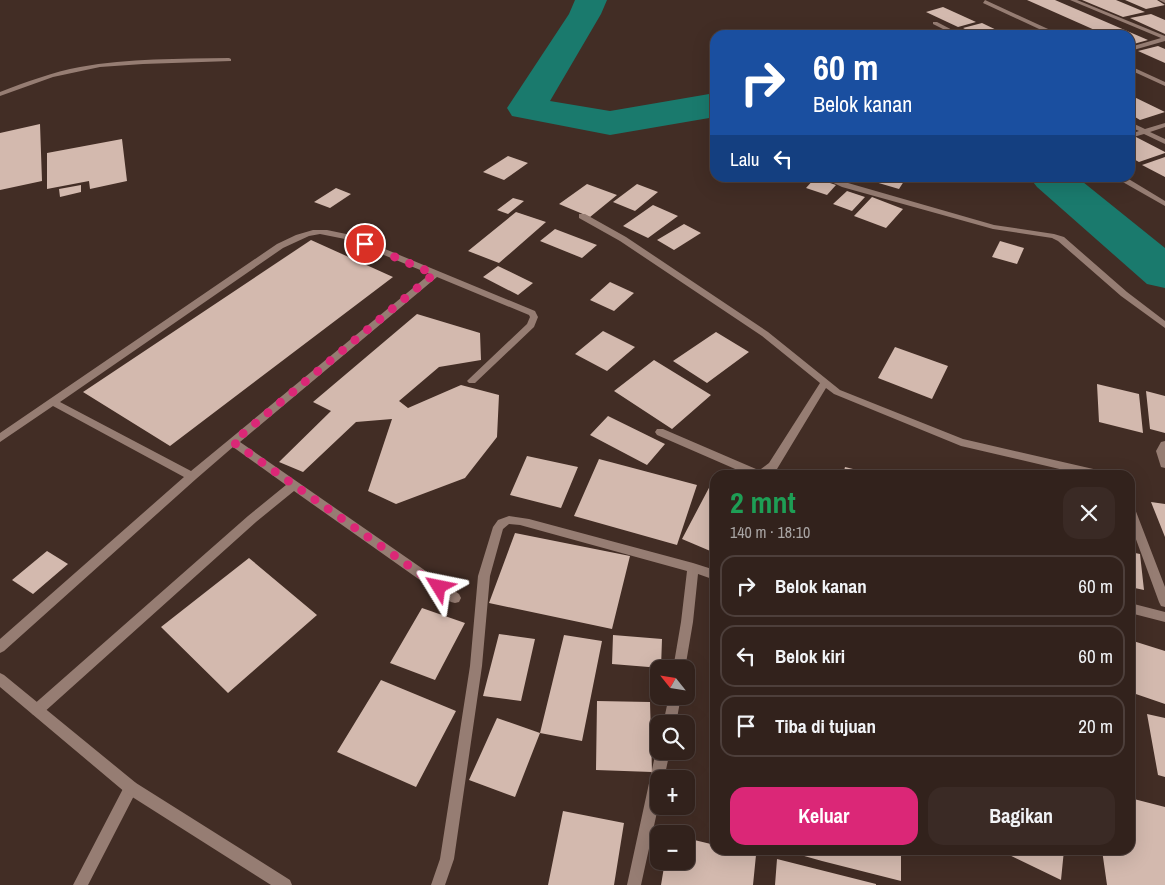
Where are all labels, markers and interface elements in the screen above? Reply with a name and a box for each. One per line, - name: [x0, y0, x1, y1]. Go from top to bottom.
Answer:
- text: 60 m: [813, 44, 878, 91]
- icon: right: [730, 50, 795, 115]
- text: Belok kanan: [813, 89, 912, 119]
- icon: left: [769, 145, 797, 173]
- text: Lalu: [730, 146, 759, 172]
- pin: [344, 223, 386, 265]
- icon: arrive: [351, 230, 379, 258]
- text: 2 mnt: [730, 482, 796, 522]
- button: close: [1063, 487, 1115, 539]
- text: 140 m · 18:10: [730, 521, 810, 543]
- position arrow: [412, 560, 464, 612]
- icon: right: [732, 572, 760, 600]
- text: Belok kanan: [775, 573, 867, 599]
- text: 60 m: [1078, 573, 1113, 599]
- icon: left: [732, 642, 760, 670]
- text: Belok kiri: [775, 643, 845, 669]
- text: 60 m: [1078, 643, 1113, 669]
- north arrow: [650, 660, 695, 705]
- map controls: [650, 660, 695, 870]
- icon: arrive: [732, 712, 760, 740]
- text: Tiba di tujuan: [775, 713, 876, 739]
- text: 20 m: [1078, 713, 1113, 739]
- button: search: [650, 715, 695, 760]
- button: +: [650, 770, 695, 815]
- button: Keluar: [730, 787, 918, 845]
- button: Bagikan: [928, 787, 1115, 845]
- button: −: [650, 825, 695, 870]

